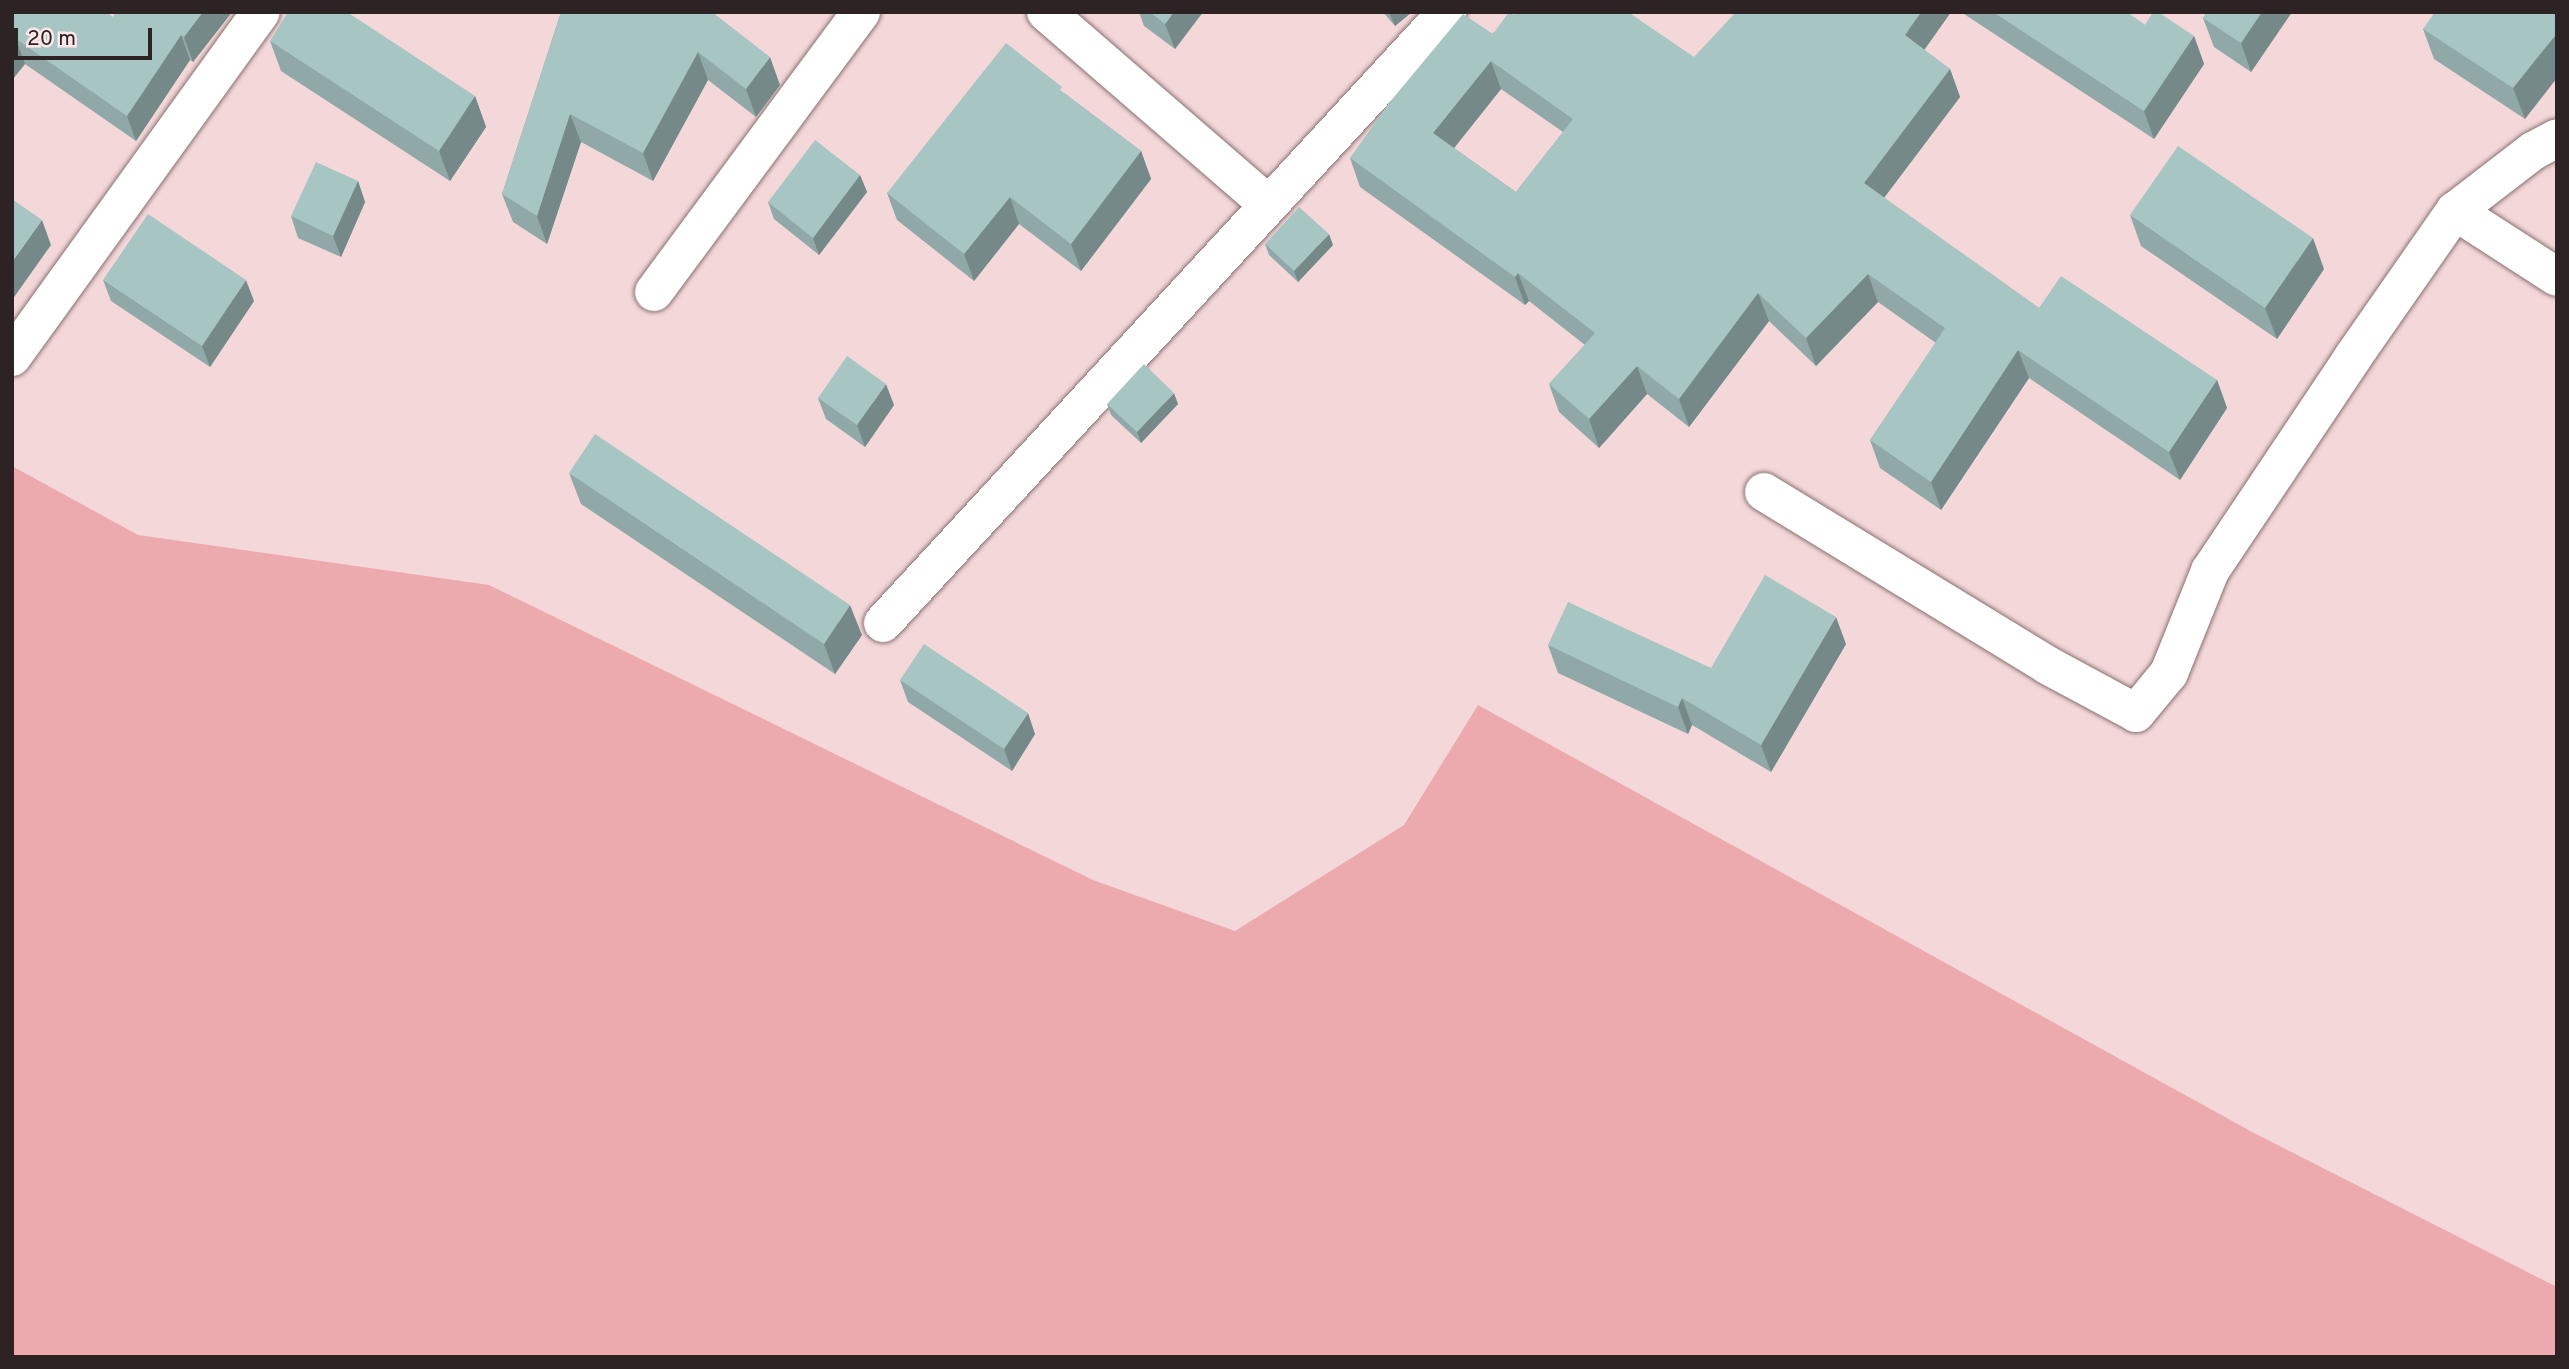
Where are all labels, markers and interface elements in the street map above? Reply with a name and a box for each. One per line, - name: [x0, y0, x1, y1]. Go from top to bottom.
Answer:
- scale bar: [18, 14, 156, 58]
- text: 20 m: [27, 26, 76, 53]

